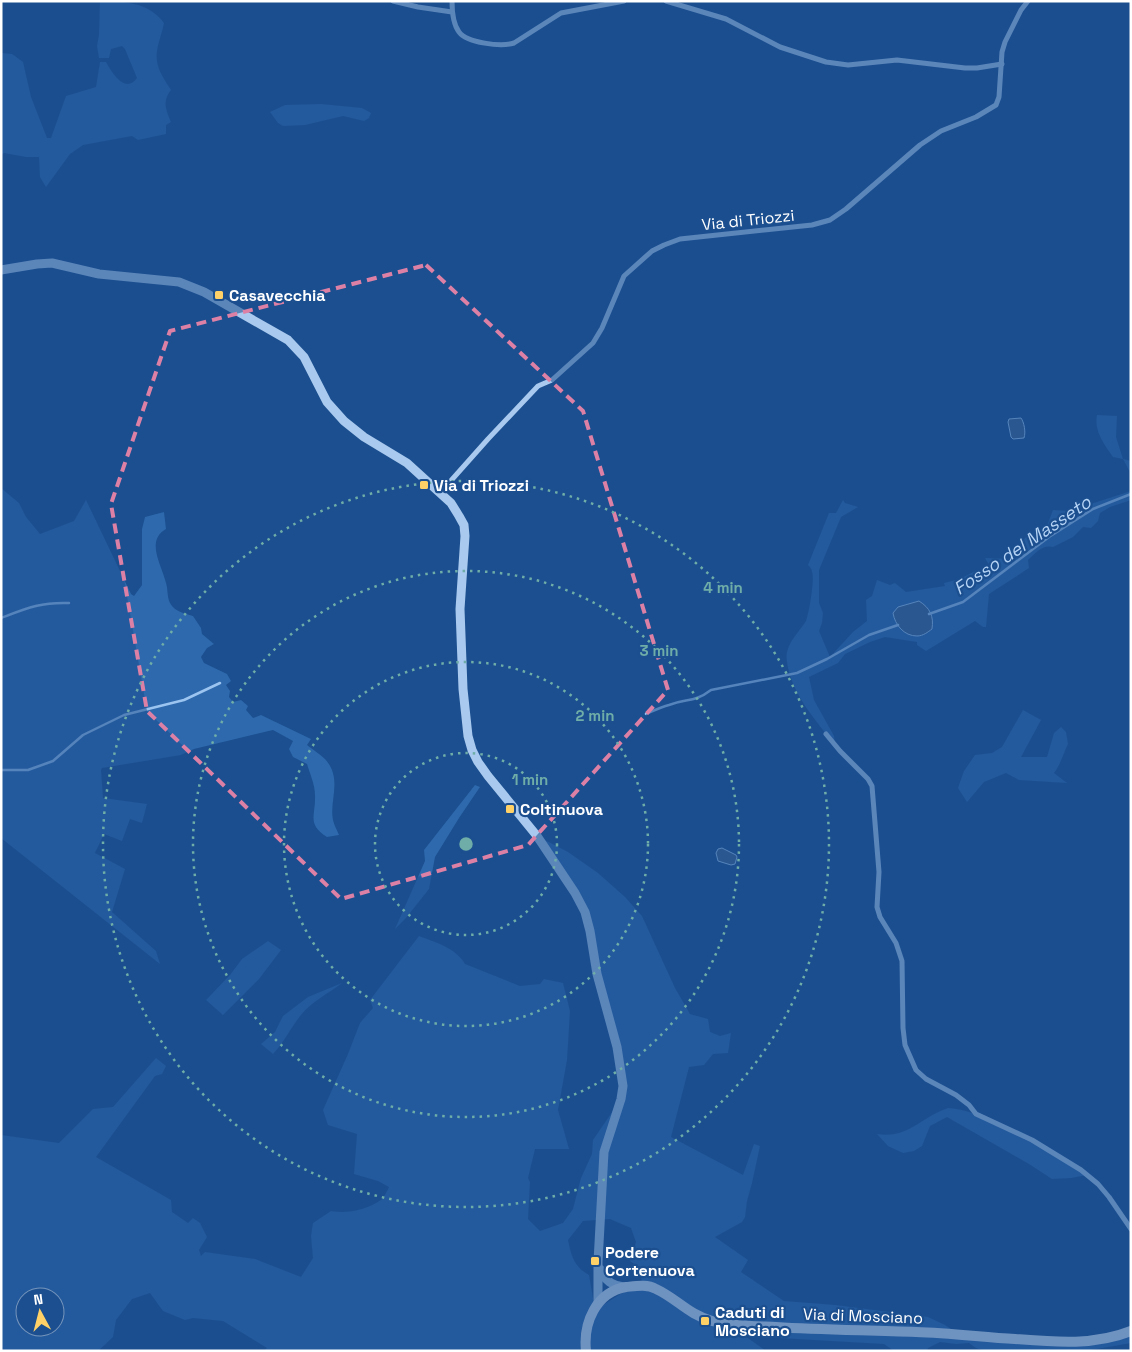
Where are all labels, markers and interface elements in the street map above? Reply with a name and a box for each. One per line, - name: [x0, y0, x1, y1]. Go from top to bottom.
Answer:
- street label: Via di Triozzi: [700, 205, 796, 235]
- place label: Casavecchia: [229, 285, 326, 306]
- marker: Casavecchia: [213, 289, 225, 301]
- place label: Via di Triozzi: [434, 475, 529, 496]
- marker: Via di Triozzi: [418, 479, 430, 491]
- water label: Fosso del Masseto: [949, 490, 1096, 600]
- text: 4 min: [703, 578, 743, 597]
- text: 3 min: [640, 641, 678, 660]
- text: 2 min: [576, 706, 614, 725]
- text: 1 min: [512, 770, 548, 789]
- place label: Coltinuova: [520, 799, 603, 820]
- marker: Coltinuova: [504, 803, 516, 815]
- centre of rings: [457, 835, 475, 853]
- place label: Podere Cortenuova: [605, 1242, 695, 1281]
- marker: Podere Cortenuova: [589, 1255, 601, 1267]
- north arrow: [15, 1287, 65, 1337]
- text: N: [33, 1290, 44, 1309]
- place label: Caduti di Mosciano: [715, 1302, 790, 1341]
- street label: Via di Mosciano: [803, 1303, 923, 1329]
- marker: Caduti di Mosciano: [699, 1315, 711, 1327]

